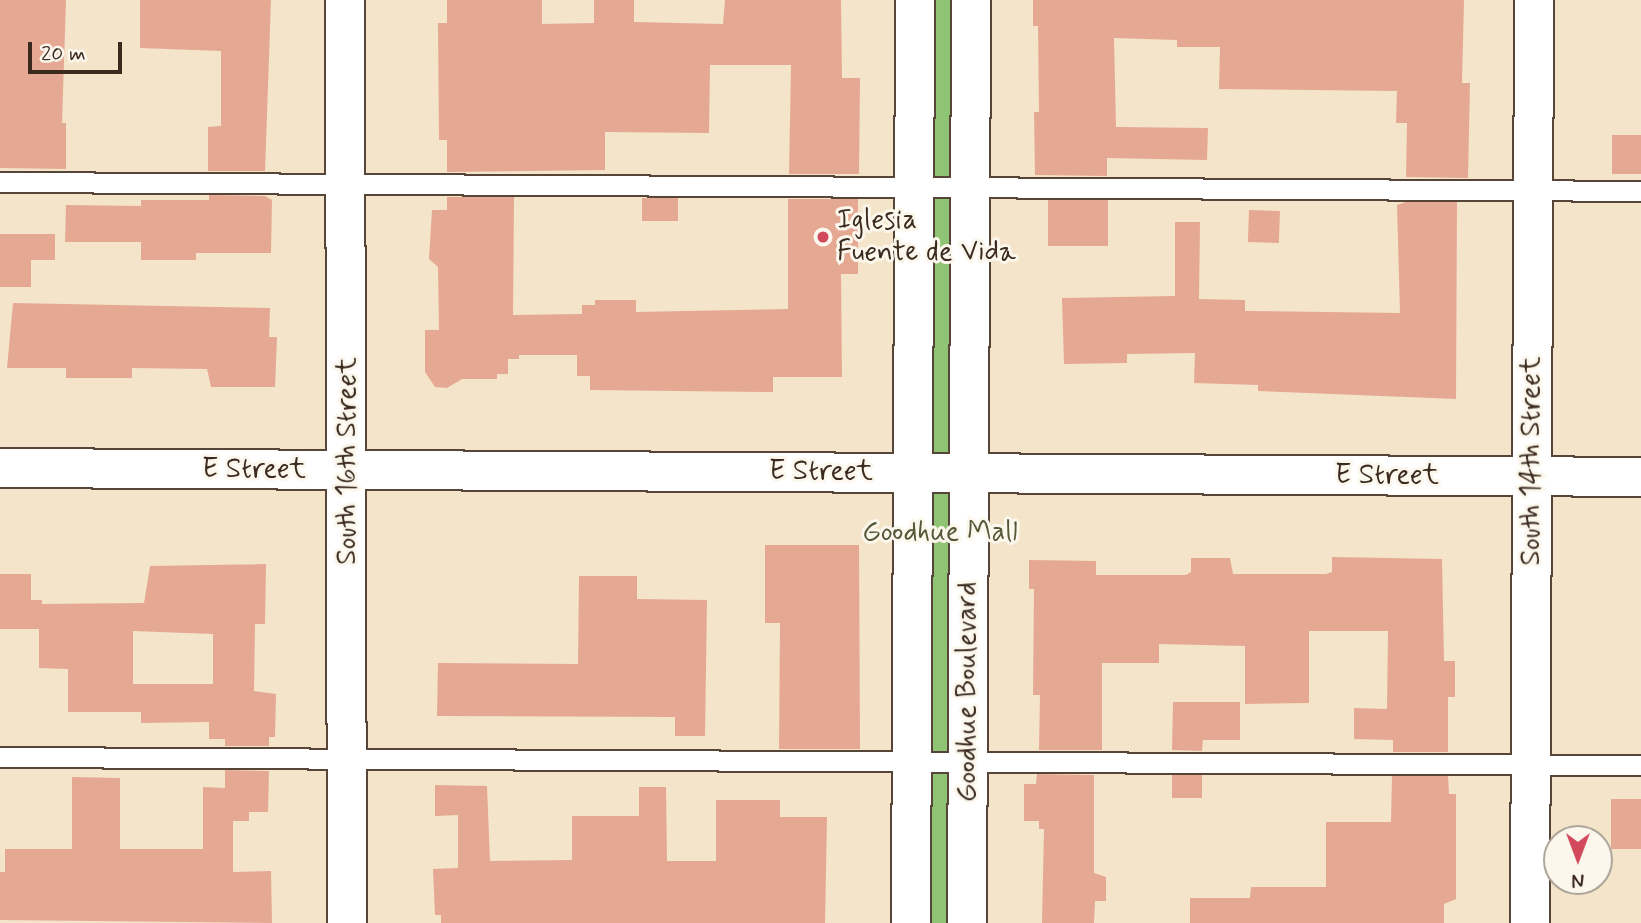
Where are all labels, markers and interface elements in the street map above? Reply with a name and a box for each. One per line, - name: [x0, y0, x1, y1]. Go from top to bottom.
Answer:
- scale bar: [32, 28, 126, 72]
- text: 20 m: [41, 40, 86, 68]
- place label: Iglesia Fuente de Vida: [837, 204, 1012, 270]
- marker: Iglesia Fuente de Vida: [815, 229, 831, 245]
- street label: South 14th Street: [1515, 356, 1549, 566]
- street label: South 16th Street: [331, 357, 365, 565]
- street label: E Street: [202, 453, 306, 487]
- street label: E Street: [769, 455, 873, 489]
- street label: E Street: [1335, 459, 1439, 493]
- park label: Goodhue Mall: [862, 516, 1018, 550]
- street label: Goodhue Boulevard: [951, 584, 985, 800]
- north arrow: [1543, 825, 1613, 895]
- text: N: [1572, 867, 1584, 892]

